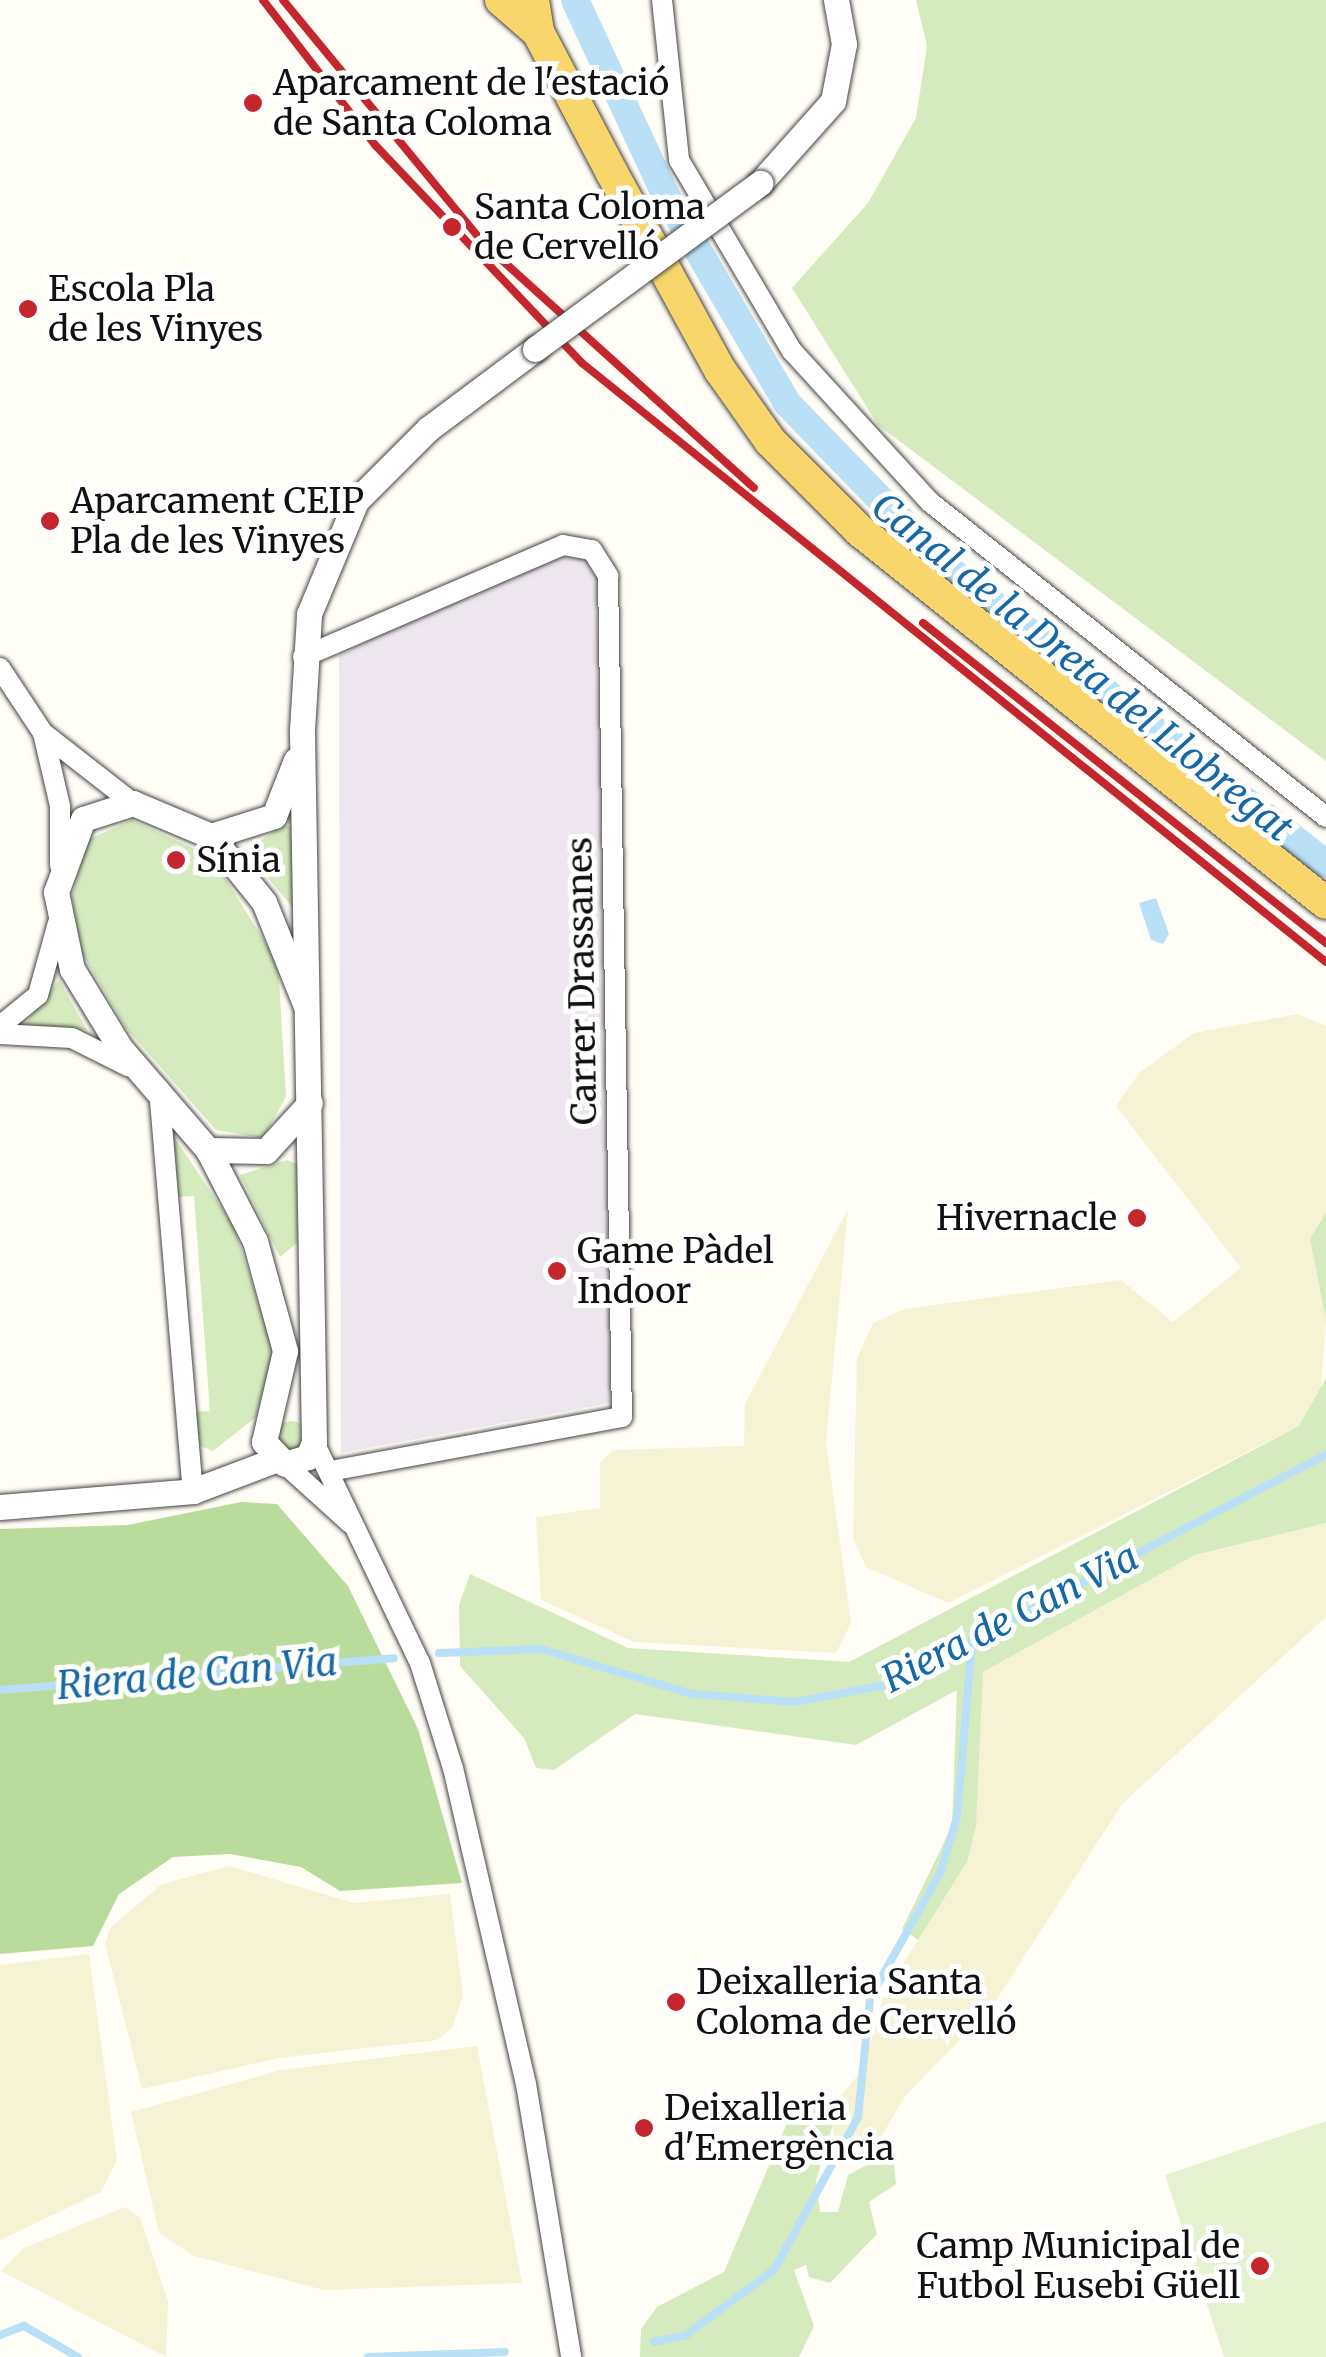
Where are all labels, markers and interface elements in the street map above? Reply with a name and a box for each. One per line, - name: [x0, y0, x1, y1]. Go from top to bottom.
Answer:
- place label: Aparcament de l'estació de Santa Coloma: [273, 62, 669, 144]
- marker: Aparcament de l'estació de Santa Coloma: [242, 92, 264, 114]
- place label: Santa Coloma de Cervelló: [474, 186, 705, 268]
- marker: Santa Coloma de Cervelló: [439, 214, 465, 240]
- place label: Escola Pla de les Vinyes: [48, 268, 263, 350]
- marker: Escola Pla de les Vinyes: [17, 298, 39, 320]
- place label: Aparcament CEIP Pla de les Vinyes: [70, 480, 364, 562]
- water label: Canal de la Dreta del Llobregat: [862, 483, 1302, 851]
- marker: Aparcament CEIP Pla de les Vinyes: [39, 510, 61, 532]
- street label: Carrer Drassanes: [558, 837, 606, 1125]
- place label: Sínia: [196, 839, 281, 881]
- marker: Sínia: [165, 849, 187, 871]
- place label: Hivernacle: [936, 1197, 1117, 1239]
- marker: Hivernacle: [1126, 1207, 1148, 1229]
- place label: Game Pàdel Indoor: [577, 1230, 774, 1312]
- marker: Game Pàdel Indoor: [546, 1260, 568, 1282]
- water label: Riera de Can Via: [874, 1534, 1146, 1702]
- water label: Riera de Can Via: [55, 1639, 339, 1709]
- place label: Deixalleria Santa Coloma de Cervelló: [696, 1961, 1017, 2043]
- marker: Deixalleria Santa Coloma de Cervelló: [665, 1991, 687, 2013]
- place label: Deixalleria d'Emergència: [664, 2087, 894, 2169]
- marker: Deixalleria d'Emergència: [633, 2117, 655, 2139]
- place label: Camp Municipal de Futbol Eusebi Güell: [916, 2225, 1240, 2307]
- marker: Camp Municipal de Futbol Eusebi Güell: [1249, 2255, 1271, 2277]

